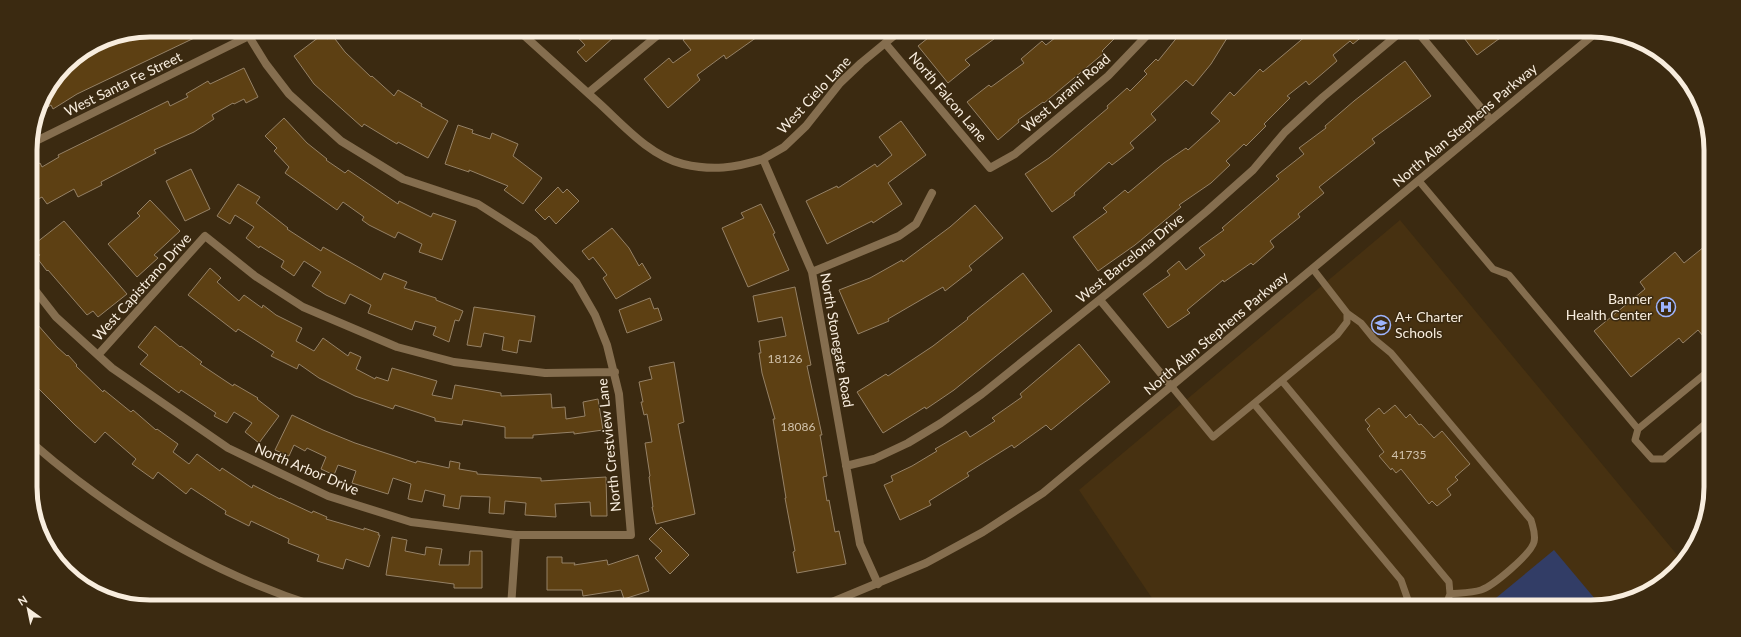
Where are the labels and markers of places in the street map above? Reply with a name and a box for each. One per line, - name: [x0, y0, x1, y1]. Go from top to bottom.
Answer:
- place label: Banner Health Center: [1566, 290, 1652, 323]
- hospital icon: Banner Health Center: [1655, 296, 1677, 318]
- place label: A+ Charter Schools: [1395, 308, 1463, 341]
- school or university icon: A+ Charter Schools: [1370, 314, 1392, 336]

